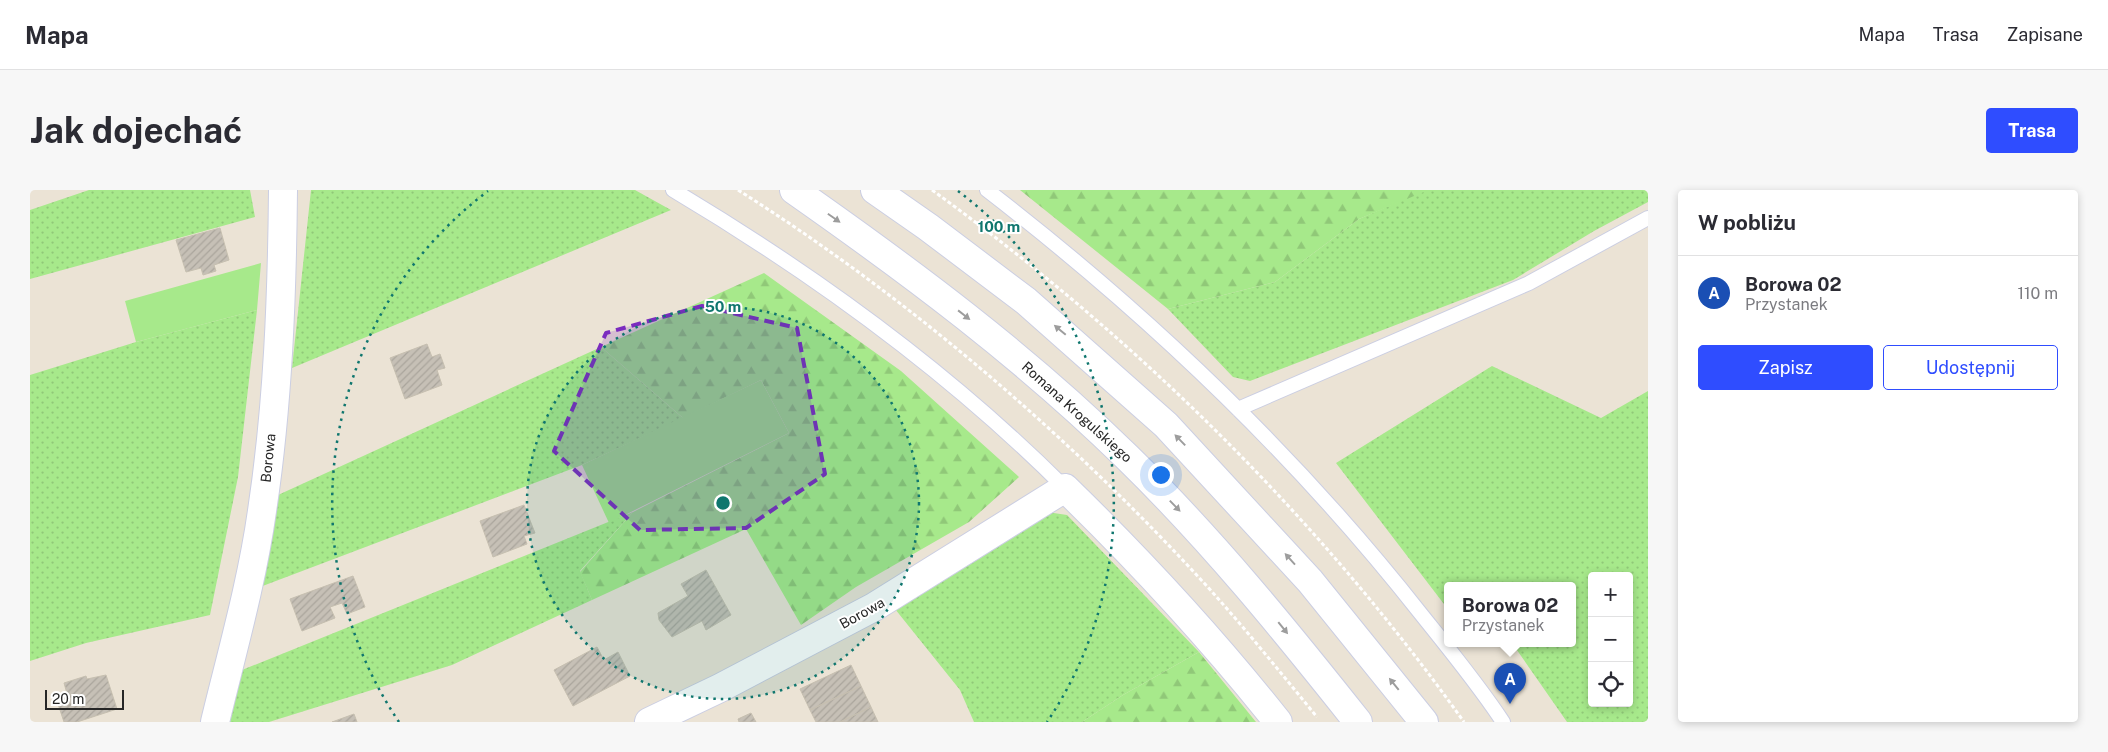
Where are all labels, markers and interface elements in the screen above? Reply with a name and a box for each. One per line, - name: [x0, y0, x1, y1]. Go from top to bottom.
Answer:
- text: Mapa: [25, 21, 89, 49]
- text: Mapa: [1858, 24, 1905, 45]
- text: Trasa: [1933, 24, 1979, 45]
- text: Zapisane: [2007, 24, 2083, 45]
- button: Trasa: [1986, 108, 2078, 153]
- text: Jak dojechać: [30, 110, 242, 151]
- text: W pobliżu: [1698, 210, 1796, 235]
- one-way arrow: [827, 213, 841, 223]
- text: 100 m: [978, 218, 1020, 235]
- text: Borowa 02: [1745, 273, 1842, 295]
- text: A: [1708, 284, 1720, 303]
- text: 110 m: [2017, 284, 2058, 303]
- text: Przystanek: [1745, 295, 1828, 314]
- text: 50 m: [705, 298, 741, 315]
- one-way arrow: [958, 309, 971, 320]
- one-way arrow: [1053, 325, 1066, 336]
- button: Zapisz: [1698, 345, 1873, 390]
- button: Udostępnij: [1883, 345, 2058, 390]
- street label: Romana Krogulskiego: [1019, 358, 1135, 466]
- street label: Borowa: [257, 433, 279, 483]
- one-way arrow: [1174, 434, 1186, 446]
- your location: [1148, 462, 1174, 488]
- centre of rings: [714, 494, 732, 512]
- one-way arrow: [1169, 500, 1181, 512]
- one-way arrow: [1284, 553, 1296, 565]
- map controls: [1588, 572, 1633, 707]
- button: +: [1588, 572, 1633, 617]
- popup: [1444, 582, 1576, 647]
- street label: Borowa: [837, 594, 887, 632]
- text: Borowa 02: [1462, 594, 1558, 616]
- text: Przystanek: [1462, 616, 1544, 635]
- button: −: [1588, 617, 1633, 662]
- one-way arrow: [1278, 621, 1289, 634]
- button: locate: [1588, 662, 1633, 707]
- pin: A: [1494, 663, 1526, 704]
- one-way arrow: [1389, 677, 1400, 690]
- scale bar: [45, 687, 124, 710]
- text: 20 m: [52, 691, 84, 707]

